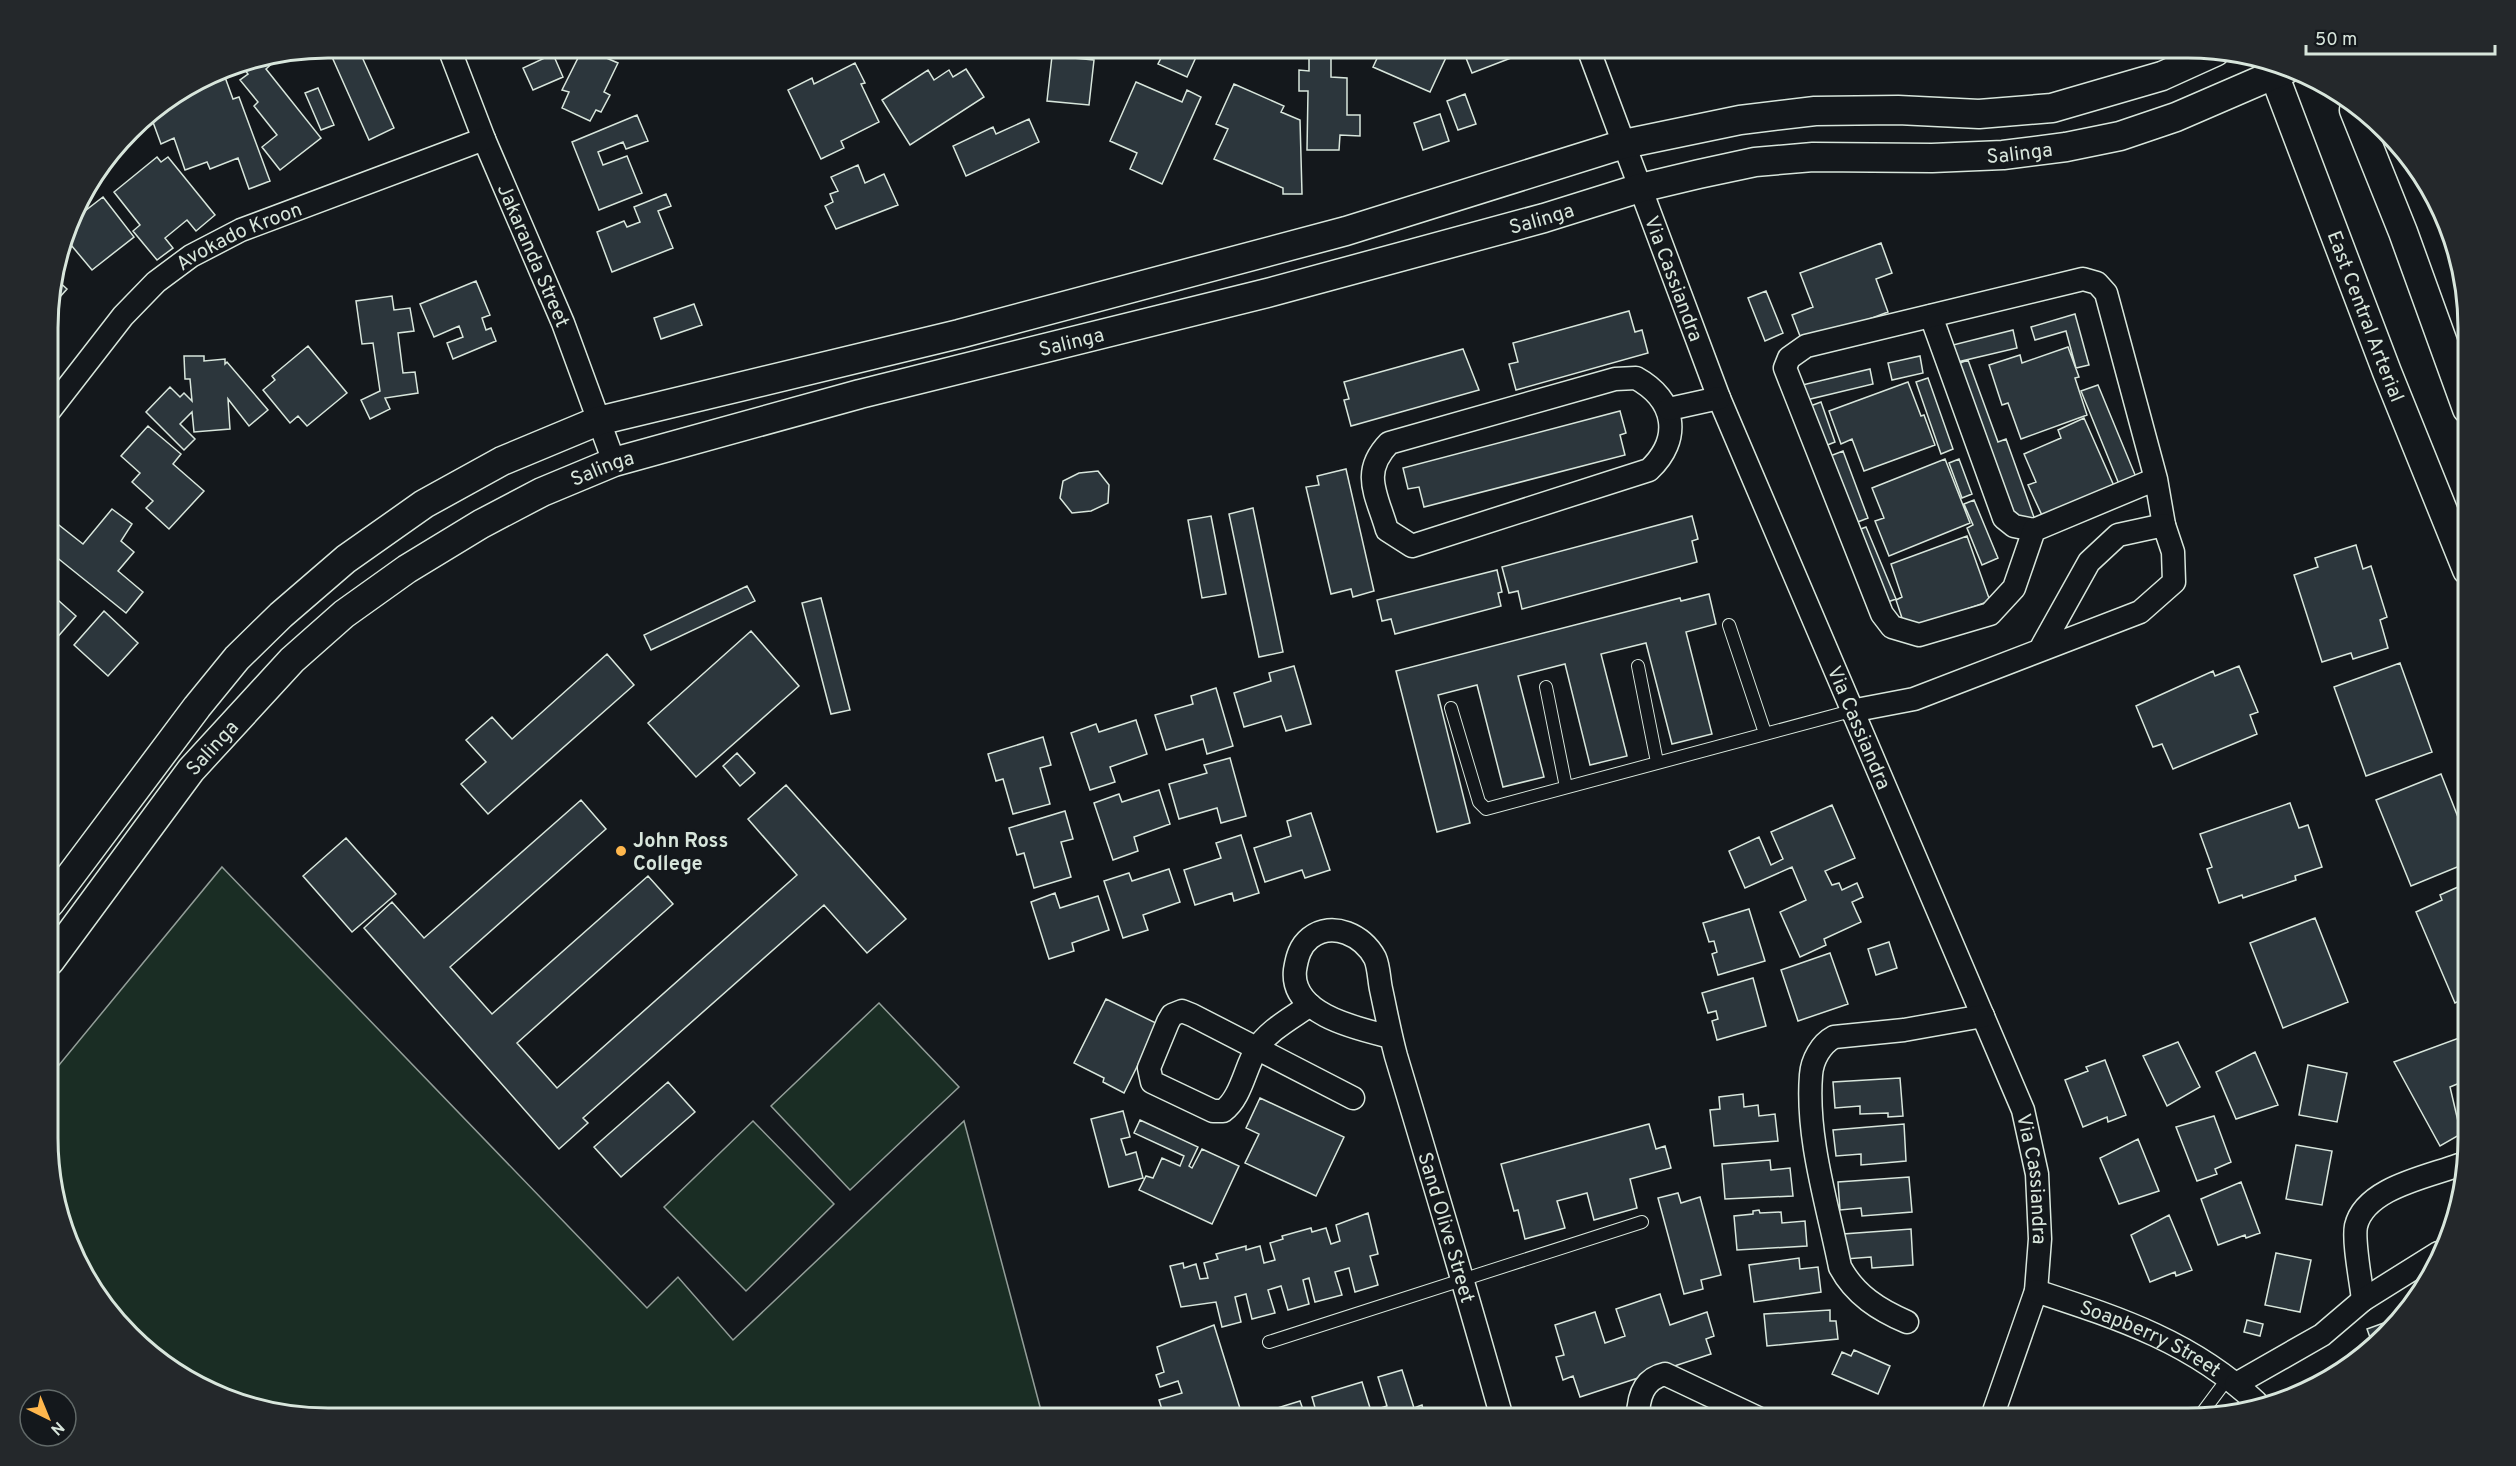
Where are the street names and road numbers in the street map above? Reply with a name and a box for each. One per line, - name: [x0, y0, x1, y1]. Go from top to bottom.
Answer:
- street label: Salinga: [1986, 138, 2054, 171]
- street label: Jakaranda Street: [490, 180, 574, 332]
- street label: Avokado Kroon: [171, 197, 306, 278]
- street label: Salinga: [1507, 198, 1578, 242]
- street label: Via Cassiandra: [1637, 213, 1708, 346]
- street label: East Central Arterial: [2320, 228, 2409, 406]
- street label: Salinga: [1036, 323, 1107, 364]
- street label: Salinga: [567, 446, 637, 494]
- street label: Via Cassiandra: [1820, 662, 1896, 794]
- street label: Salinga: [181, 716, 245, 782]
- street label: Via Cassiandra: [2009, 1112, 2051, 1245]
- street label: Sand Olive Street: [1410, 1149, 1479, 1306]
- street label: Soapberry Street: [2076, 1296, 2225, 1384]

